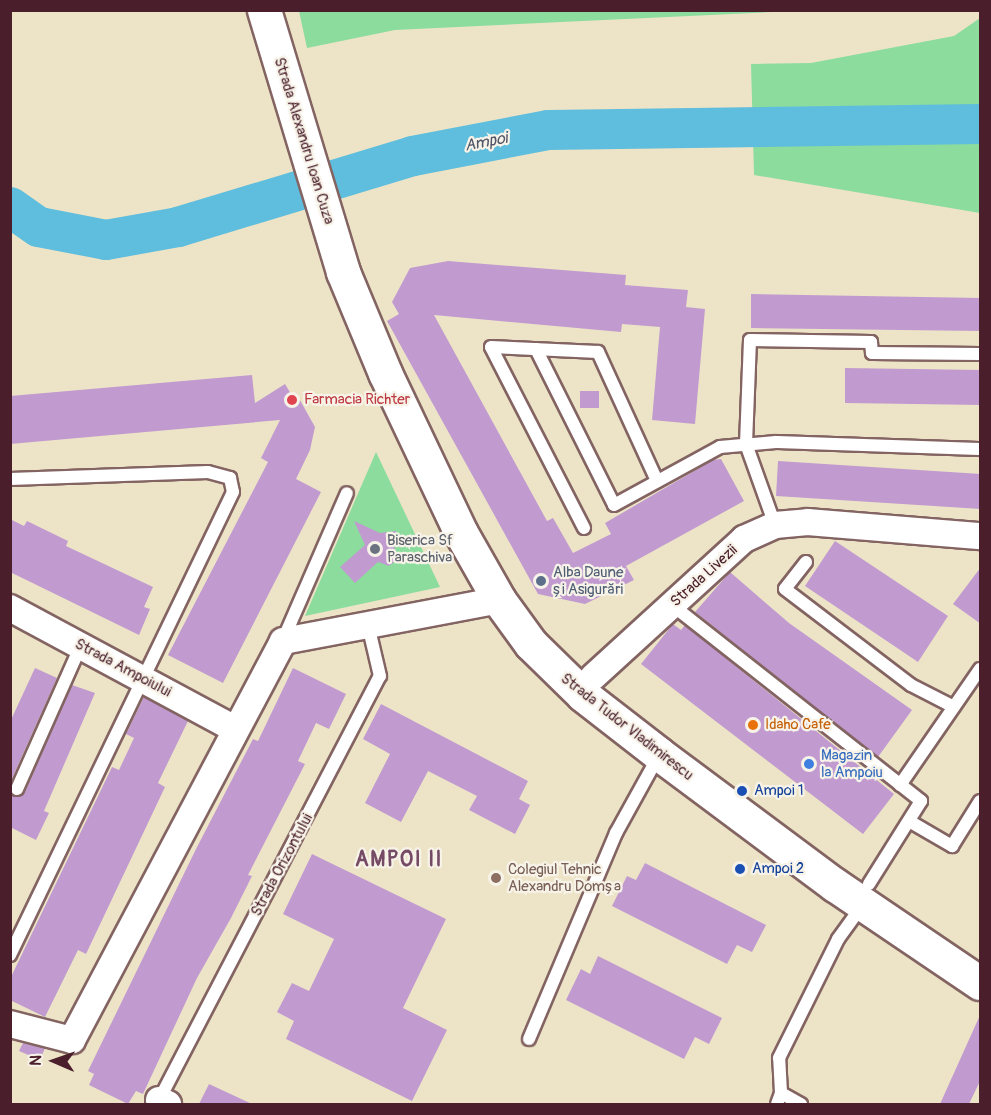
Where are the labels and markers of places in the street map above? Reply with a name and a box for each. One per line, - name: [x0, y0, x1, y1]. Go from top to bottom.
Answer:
- place label: Farmacia Richter: [304, 391, 410, 409]
- marker: Farmacia Richter: [285, 393, 299, 407]
- place label: Biserica Sf Paraschiva: [387, 531, 453, 566]
- marker: Biserica Sf Paraschiva: [368, 542, 382, 556]
- place label: Alba Daune și Asigurări: [553, 563, 623, 598]
- marker: Alba Daune și Asigurări: [534, 574, 548, 588]
- place label: Idaho Cafe: [765, 716, 831, 734]
- marker: Idaho Cafe: [746, 718, 760, 732]
- place label: Magazin la Ampoiu: [821, 746, 883, 781]
- marker: Magazin la Ampoiu: [802, 757, 816, 771]
- place label: Ampoi 1: [754, 782, 804, 800]
- marker: Ampoi 1: [735, 784, 749, 798]
- place label: Colegiul Tehnic Alexandru Domșa: [508, 860, 621, 895]
- place label: Ampoi 2: [752, 860, 804, 878]
- marker: Ampoi 2: [733, 862, 747, 876]
- marker: Colegiul Tehnic Alexandru Domșa: [489, 871, 503, 885]

